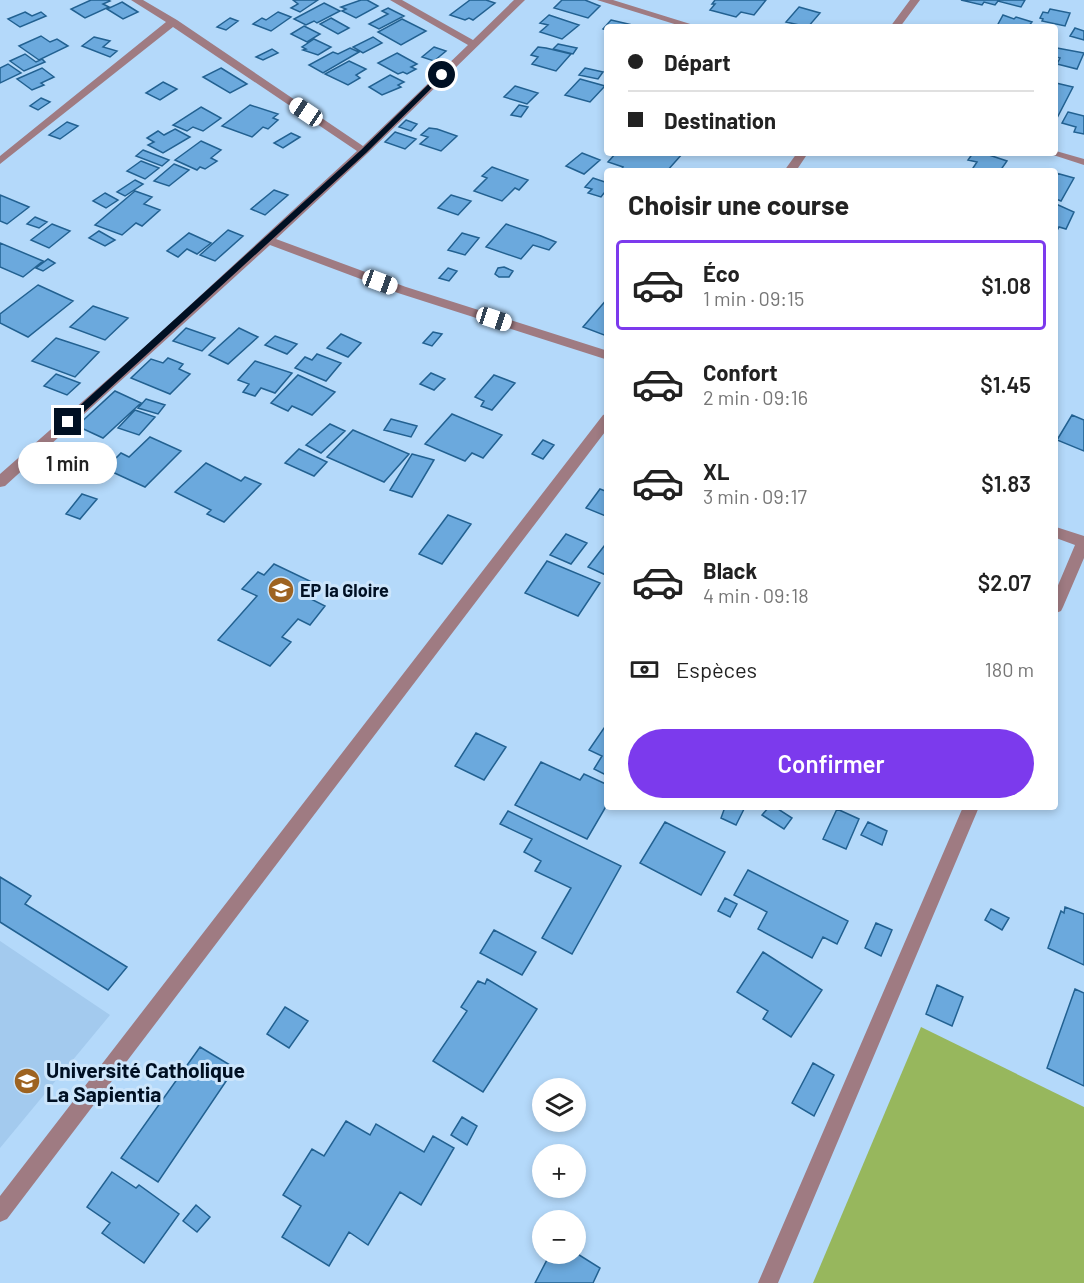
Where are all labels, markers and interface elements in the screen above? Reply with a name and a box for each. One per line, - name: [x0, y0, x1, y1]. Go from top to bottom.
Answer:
- text: Départ: [664, 49, 731, 75]
- route start: [428, 61, 455, 88]
- car: [286, 94, 326, 130]
- text: Destination: [664, 107, 776, 133]
- text: Choisir une course: [628, 188, 849, 220]
- icon: car: [631, 258, 685, 312]
- text: Éco: [703, 260, 740, 286]
- car: [360, 267, 400, 297]
- text: $1.08: [981, 272, 1031, 298]
- text: 1 min · 09:15: [703, 286, 804, 310]
- car: [474, 305, 514, 333]
- icon: car: [631, 357, 685, 411]
- text: Confort: [703, 359, 778, 385]
- text: $1.45: [980, 371, 1031, 397]
- text: 2 min · 09:16: [703, 385, 808, 409]
- route end: [54, 408, 81, 435]
- callout: 1 min: [19, 443, 118, 485]
- text: 1 min: [46, 451, 89, 475]
- icon: car: [631, 456, 685, 510]
- text: XL: [703, 458, 729, 484]
- text: $1.83: [981, 470, 1031, 496]
- text: 3 min · 09:17: [703, 484, 807, 508]
- icon: car: [631, 555, 685, 609]
- text: Black: [703, 557, 757, 583]
- text: $2.07: [978, 569, 1031, 595]
- school or university icon: EP la Gloire: [266, 575, 296, 605]
- place label: EP la Gloire: [300, 579, 389, 601]
- text: 4 min · 09:18: [703, 583, 809, 607]
- icon: cash: [628, 653, 661, 686]
- text: Espèces: [676, 656, 757, 682]
- text: 180 m: [985, 657, 1034, 681]
- button: Confirmer: [628, 729, 1034, 798]
- place label: Université Catholique La Sapientia: [46, 1057, 245, 1106]
- school or university icon: Université Catholique La Sapientia: [12, 1066, 42, 1096]
- map controls: [532, 1078, 586, 1264]
- button: layers: [532, 1078, 586, 1132]
- button: +: [532, 1144, 586, 1198]
- button: −: [532, 1210, 586, 1264]

